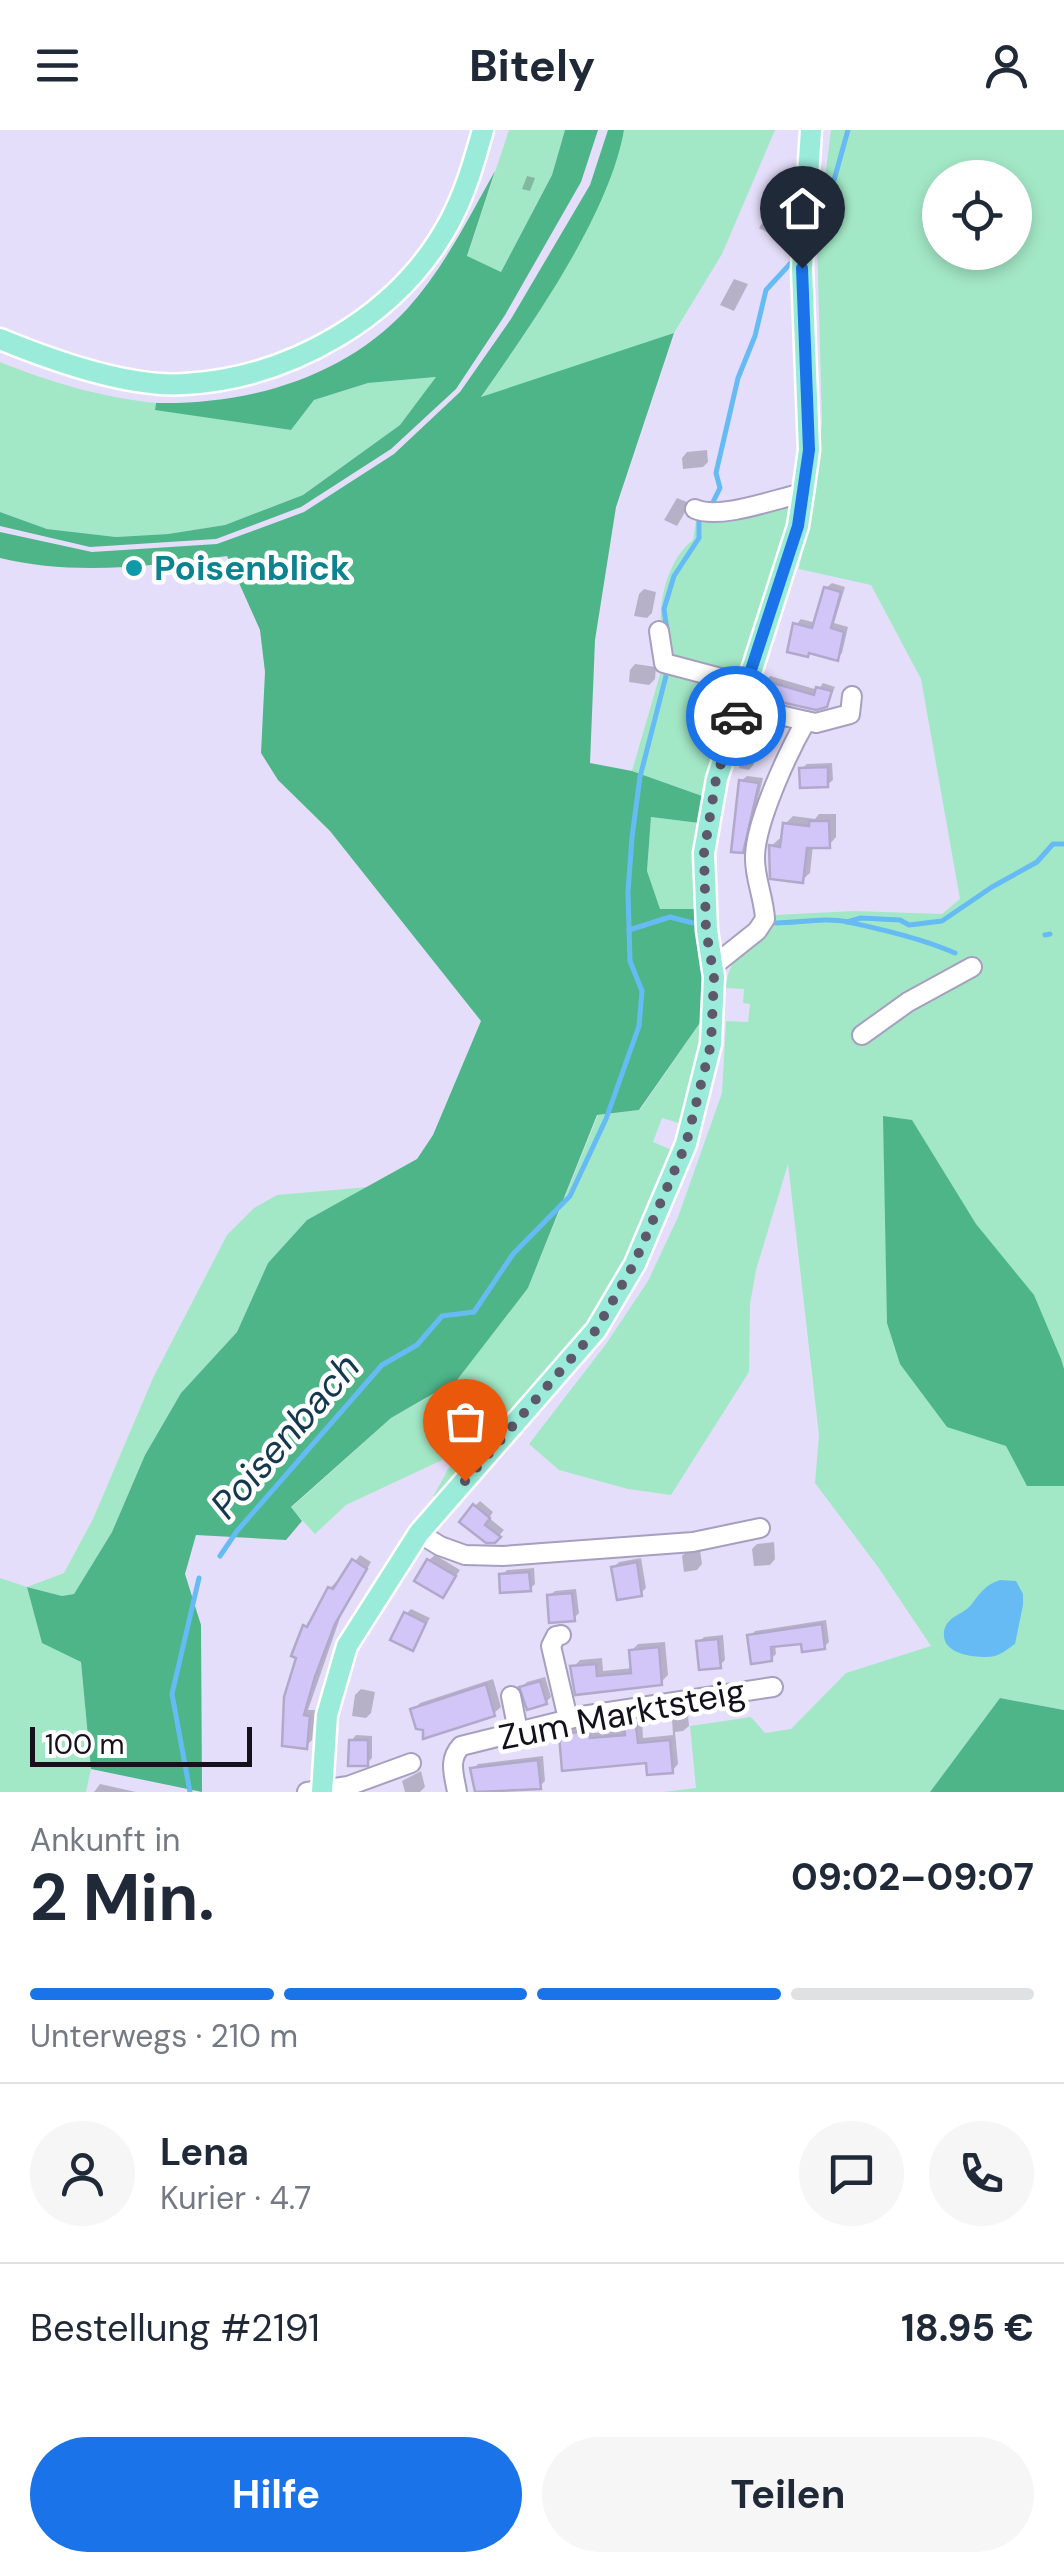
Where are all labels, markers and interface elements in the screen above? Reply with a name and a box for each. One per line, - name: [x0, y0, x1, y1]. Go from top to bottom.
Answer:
- text: Bitely: [469, 36, 595, 95]
- icon: menu: [30, 38, 85, 93]
- icon: person: [979, 38, 1034, 93]
- map controls: [922, 160, 1032, 270]
- button: locate: [922, 160, 1032, 270]
- pin: [760, 166, 845, 269]
- icon: home: [775, 181, 830, 236]
- place label: Poisenblick: [154, 545, 350, 591]
- marker: Poisenblick: [123, 557, 145, 579]
- courier: [686, 666, 786, 766]
- icon: car: [709, 689, 764, 744]
- water label: Poisenbach: [199, 1343, 371, 1529]
- pin: [423, 1379, 508, 1482]
- icon: bag: [438, 1394, 493, 1449]
- street label: Zum Marktsteig: [495, 1668, 749, 1760]
- scale bar: [30, 1722, 252, 1766]
- text: 100 m: [45, 1726, 124, 1763]
- text: Ankunft in: [30, 1819, 180, 1861]
- text: 09:02–09:07: [791, 1852, 1034, 1902]
- text: 2 Min.: [30, 1856, 215, 1940]
- text: Unterwegs · 210 m: [30, 2015, 298, 2057]
- button: person: [30, 2121, 135, 2226]
- button: chat: [799, 2121, 904, 2226]
- button: phone: [929, 2121, 1034, 2226]
- text: Lena: [160, 2127, 249, 2177]
- text: Kurier · 4.7: [160, 2177, 311, 2219]
- text: Bestellung #2191: [30, 2303, 320, 2353]
- text: 18.95 €: [901, 2303, 1034, 2353]
- button: Hilfe: [30, 2437, 522, 2552]
- button: Teilen: [542, 2437, 1034, 2552]

